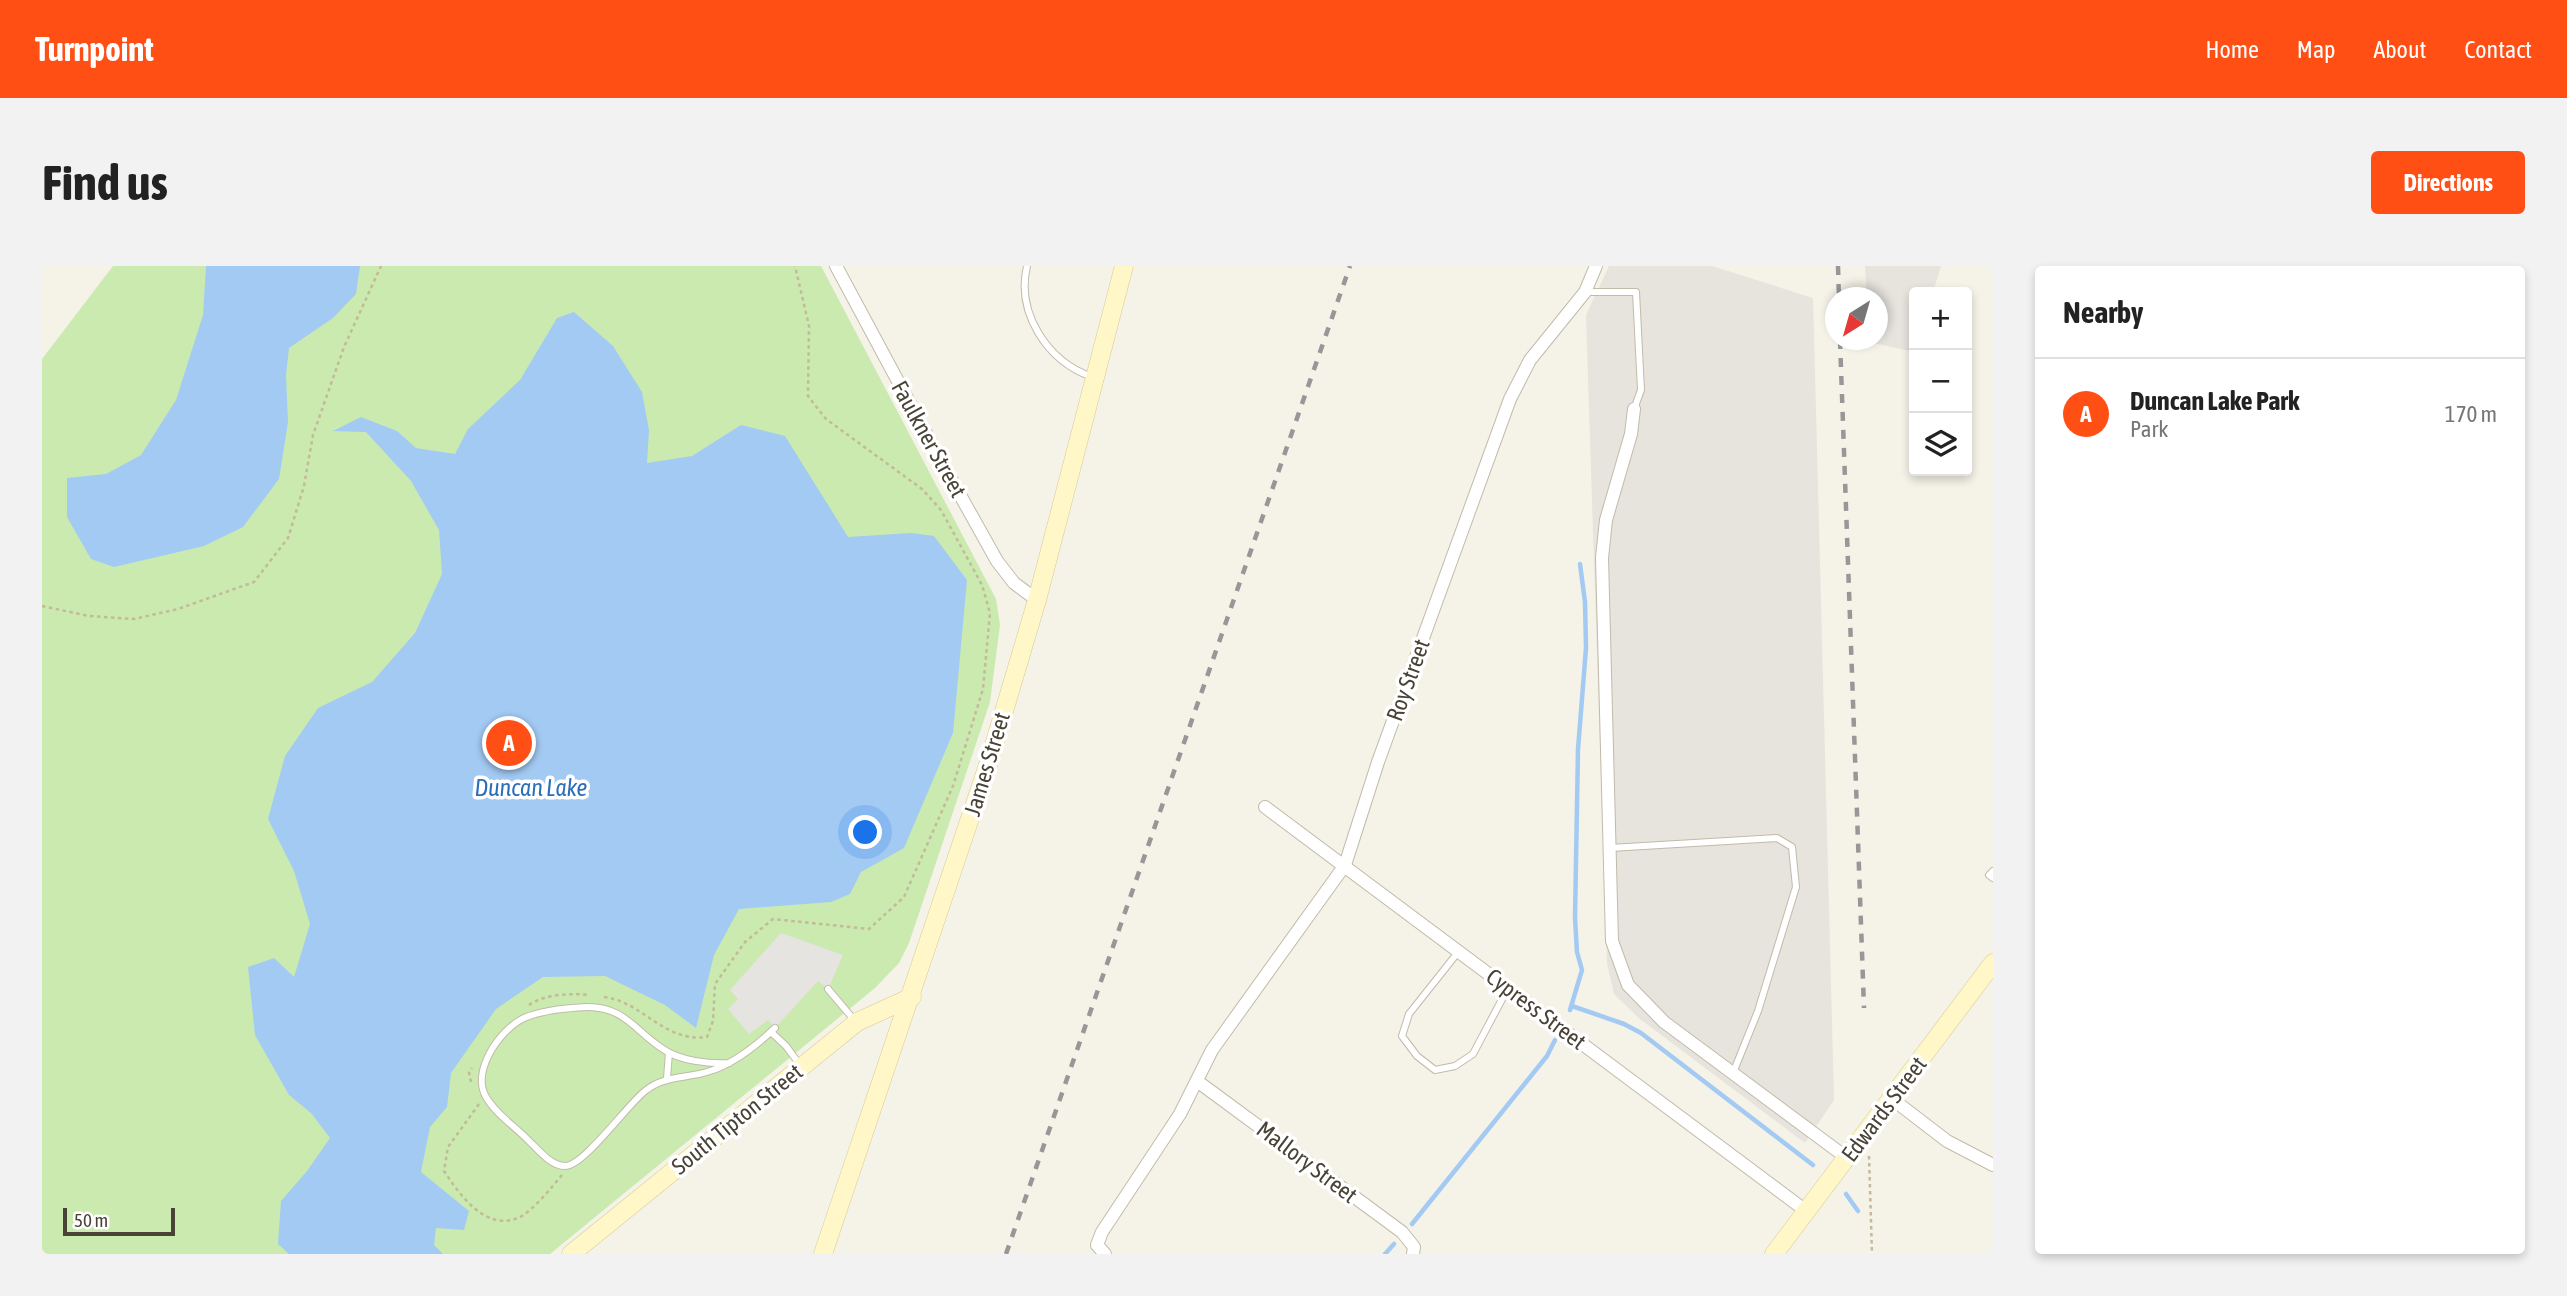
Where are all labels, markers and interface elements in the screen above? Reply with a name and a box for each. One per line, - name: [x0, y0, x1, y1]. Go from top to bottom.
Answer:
- text: Turnpoint: [35, 30, 154, 68]
- text: Home: [2205, 36, 2259, 63]
- text: Map: [2297, 36, 2335, 63]
- text: About: [2373, 36, 2426, 63]
- text: Contact: [2464, 36, 2532, 63]
- button: Directions: [2371, 151, 2525, 214]
- text: Find us: [42, 154, 168, 210]
- north arrow: [1825, 287, 1888, 350]
- map controls: [1909, 287, 1972, 476]
- button: +: [1909, 287, 1972, 350]
- text: Nearby: [2063, 295, 2143, 329]
- button: −: [1909, 350, 1972, 413]
- street label: Faulkner Street: [886, 376, 972, 502]
- text: Duncan Lake Park: [2130, 386, 2299, 416]
- text: A: [2080, 401, 2092, 427]
- text: 170 m: [2445, 401, 2497, 427]
- button: layers: [1909, 413, 1972, 476]
- text: Park: [2130, 416, 2168, 442]
- street label: Roy Street: [1381, 636, 1435, 724]
- street label: James Street: [959, 709, 1015, 819]
- pin: A: [486, 717, 532, 769]
- water label: Duncan Lake: [474, 774, 588, 801]
- your location: [848, 815, 882, 849]
- street label: Cypress Street: [1481, 963, 1591, 1055]
- street label: Edwards Street: [1836, 1052, 1932, 1166]
- street label: South Tipton Street: [667, 1058, 807, 1180]
- street label: Mallory Street: [1252, 1116, 1362, 1208]
- scale bar: [63, 1205, 175, 1237]
- text: 50 m: [74, 1209, 108, 1231]

